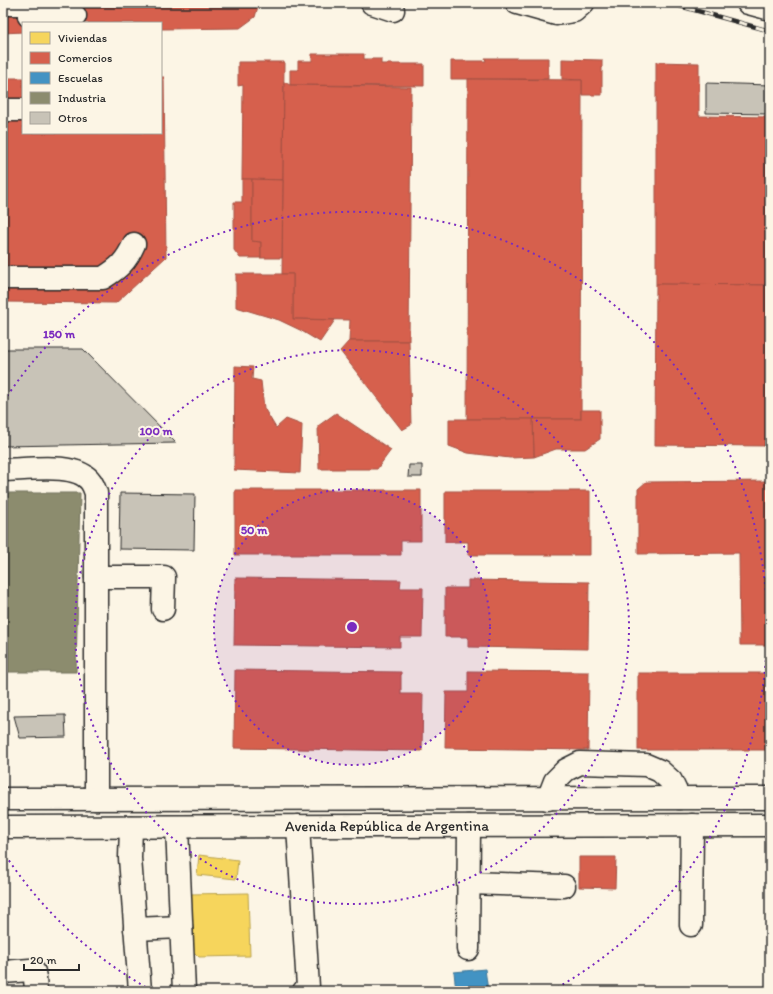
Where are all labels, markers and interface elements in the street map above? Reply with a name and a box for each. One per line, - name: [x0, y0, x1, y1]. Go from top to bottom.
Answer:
- legend: [22, 22, 162, 134]
- text: Viviendas: [58, 31, 107, 45]
- text: Comercios: [58, 51, 112, 65]
- text: Escuelas: [58, 71, 103, 85]
- text: Industria: [58, 91, 107, 105]
- text: Otros: [58, 111, 87, 125]
- text: 150 m: [43, 327, 76, 341]
- text: 100 m: [139, 424, 173, 438]
- text: 50 m: [241, 523, 268, 537]
- centre of rings: [345, 620, 359, 634]
- street label: Avenida República de Argentina: [285, 817, 489, 835]
- scale bar: [24, 946, 79, 972]
- text: 20 m: [30, 953, 57, 967]

